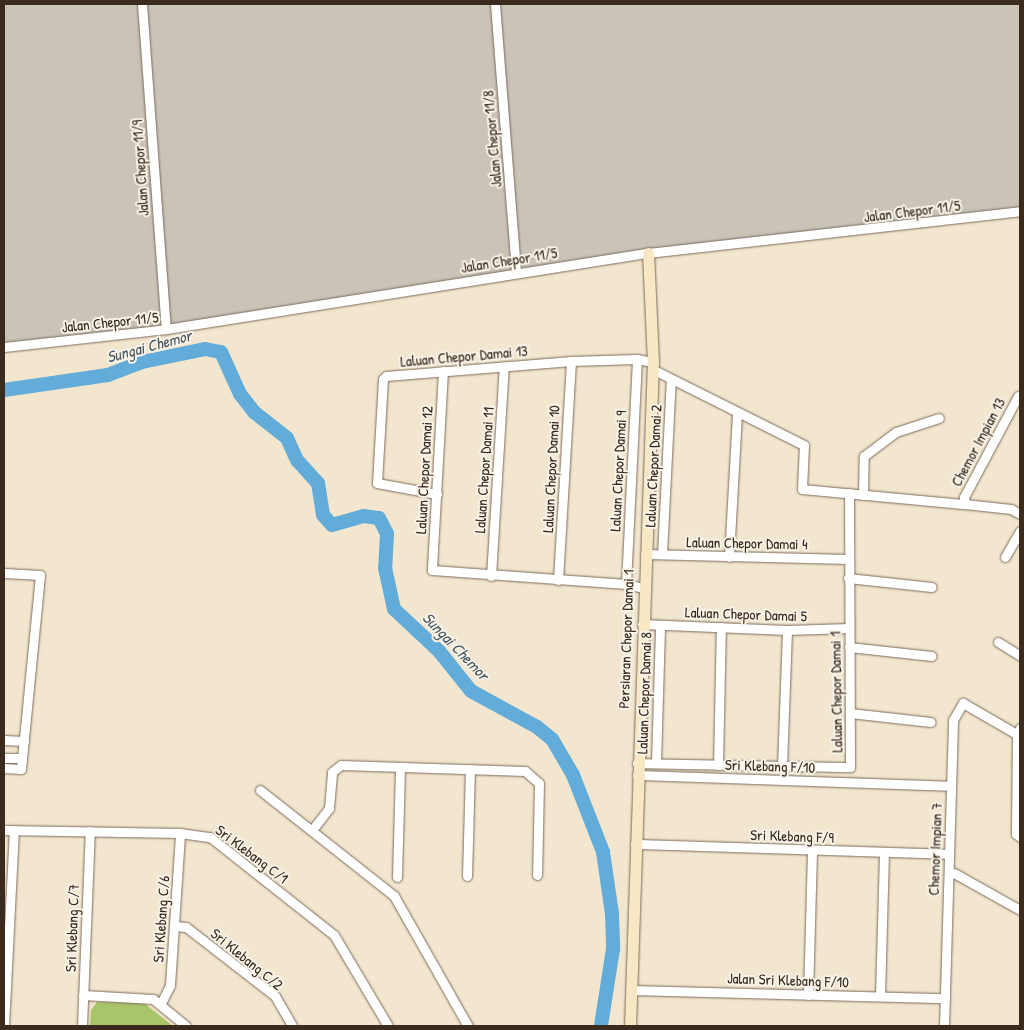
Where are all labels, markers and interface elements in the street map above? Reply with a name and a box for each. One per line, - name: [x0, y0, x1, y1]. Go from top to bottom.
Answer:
- street label: Jalan Chepor 11/8: [479, 90, 505, 188]
- street label: Jalan Chepor 11/9: [128, 119, 152, 217]
- street label: Jalan Chepor 11/5: [863, 196, 961, 226]
- street label: Jalan Chepor 11/5: [460, 244, 558, 276]
- street label: Jalan Chepor 11/5: [61, 308, 159, 336]
- water label: Sungai Chemor: [105, 325, 193, 367]
- street label: Laluan Chepor Damai 13: [400, 341, 528, 371]
- street label: Chemor Impian 13: [947, 395, 1009, 489]
- street label: Laluan Chepor Damai 2: [641, 404, 665, 528]
- street label: Laluan Chepor Damai 10: [539, 405, 563, 533]
- street label: Laluan Chepor Damai 12: [412, 406, 436, 534]
- street label: Laluan Chepor Damai 11: [471, 406, 497, 534]
- street label: Laluan Chepor Damai 9: [606, 410, 630, 532]
- street label: Laluan Chepor Damai 4: [686, 533, 808, 553]
- street label: Persiaran Chepor Damai 1: [615, 569, 637, 709]
- street label: Laluan Chepor Damai 5: [685, 603, 807, 625]
- water label: Sungai Chemor: [419, 608, 493, 684]
- street label: Laluan Chepor Damai 1: [826, 631, 846, 753]
- street label: Laluan Chepor Damai 8: [633, 632, 655, 754]
- street label: Sri Klebang F/10: [725, 755, 815, 777]
- street label: Chemor Impian 7: [924, 802, 946, 896]
- street label: Sri Klebang C/1: [212, 821, 292, 887]
- street label: Sri Klebang F/9: [750, 826, 834, 846]
- street label: Sri Klebang C/6: [149, 875, 173, 963]
- street label: Sri Klebang C/7: [61, 884, 83, 972]
- street label: Sri Klebang C/2: [207, 924, 287, 994]
- street label: Jalan Sri Klebang F/10: [727, 969, 849, 991]

